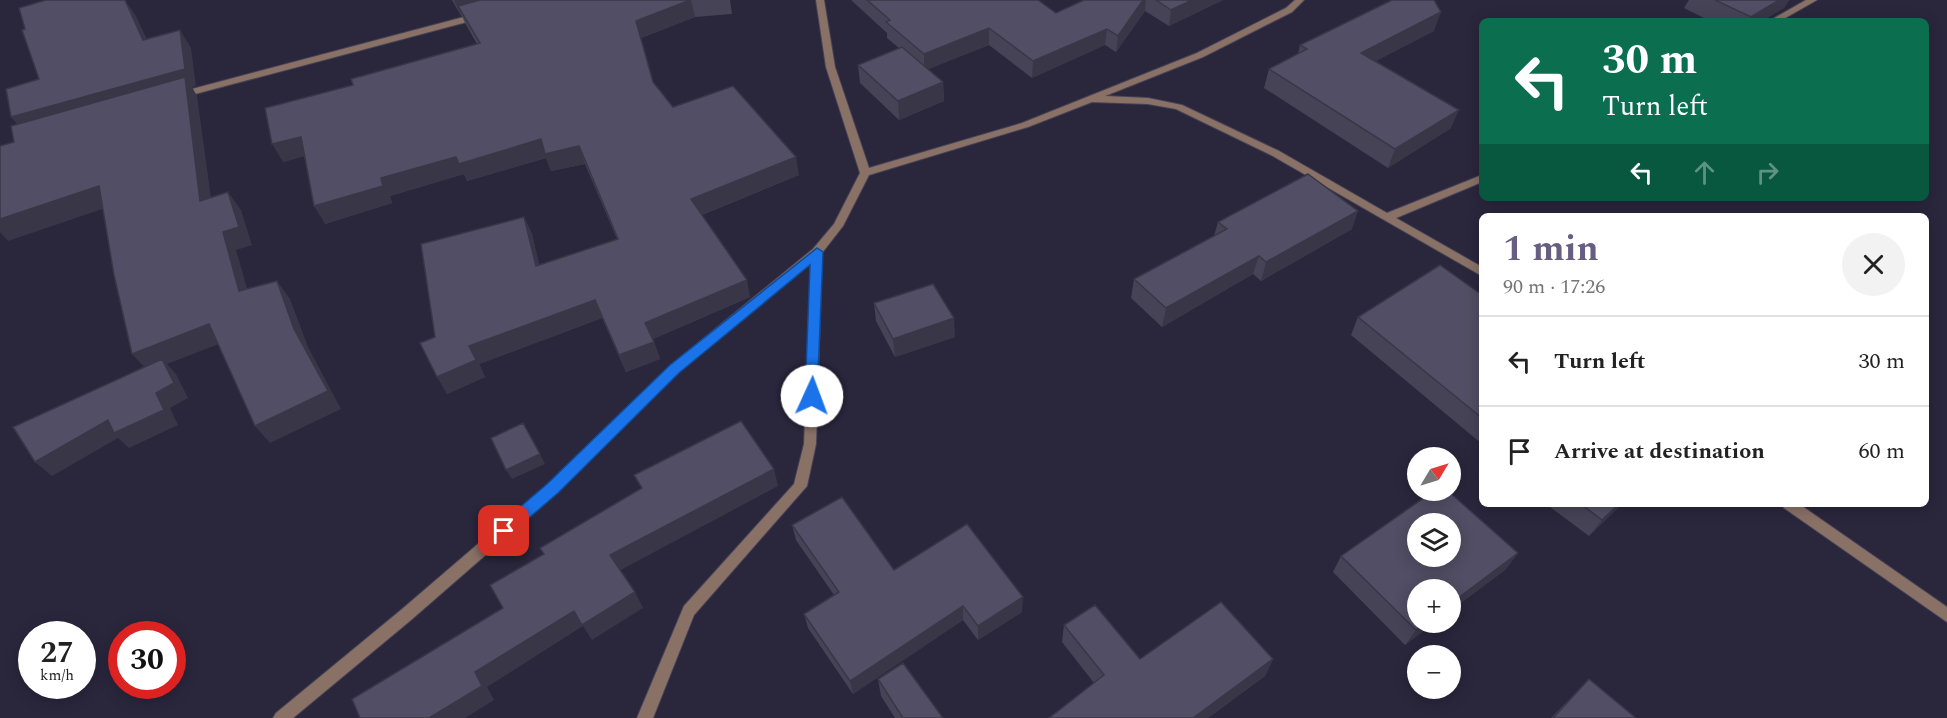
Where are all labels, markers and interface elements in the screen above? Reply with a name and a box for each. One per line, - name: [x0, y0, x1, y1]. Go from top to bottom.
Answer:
- text: 30 m: [1602, 29, 1697, 92]
- icon: left: [1503, 42, 1581, 120]
- text: Turn left: [1602, 86, 1708, 128]
- icon: left: [1625, 156, 1658, 189]
- icon: ahead: [1688, 156, 1721, 189]
- icon: right: [1751, 156, 1784, 189]
- text: 1 min: [1503, 222, 1599, 277]
- button: close: [1842, 233, 1905, 296]
- text: 90 m · 17:26: [1503, 272, 1605, 302]
- icon: left: [1503, 345, 1536, 378]
- text: Turn left: [1554, 345, 1646, 378]
- text: 30 m: [1859, 345, 1905, 378]
- position arrow: [780, 364, 844, 428]
- icon: arrive: [1503, 435, 1536, 468]
- text: Arrive at destination: [1554, 435, 1765, 468]
- text: 60 m: [1859, 435, 1905, 468]
- north arrow: [1407, 447, 1461, 501]
- map controls: [1407, 447, 1461, 699]
- pin: [478, 505, 529, 556]
- button: layers: [1407, 513, 1461, 567]
- icon: arrive: [487, 514, 520, 547]
- button: +: [1407, 579, 1461, 633]
- speed limit sign: 30: [108, 621, 186, 699]
- text: 27: [40, 630, 74, 676]
- button: −: [1407, 645, 1461, 699]
- text: km/h: [40, 664, 74, 687]

